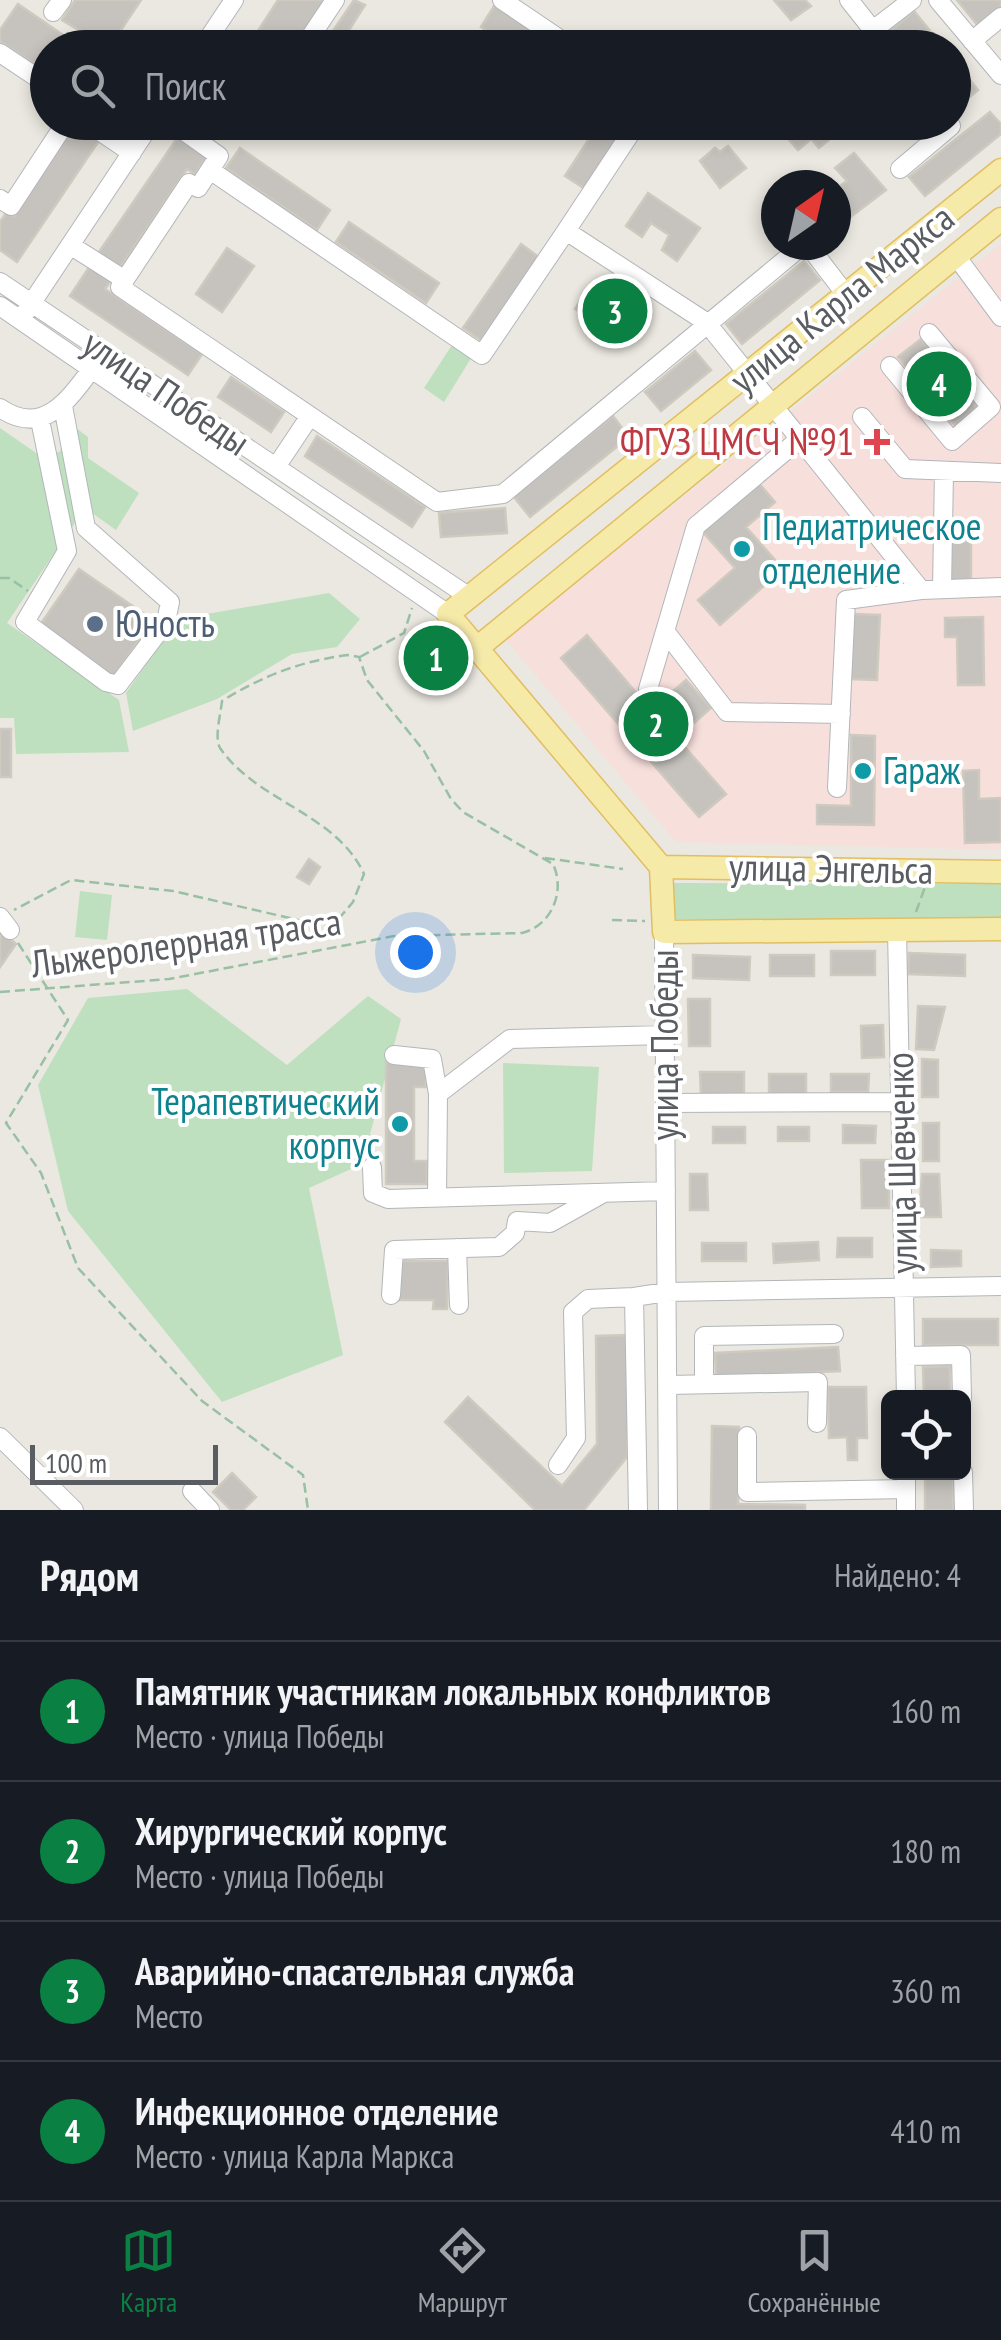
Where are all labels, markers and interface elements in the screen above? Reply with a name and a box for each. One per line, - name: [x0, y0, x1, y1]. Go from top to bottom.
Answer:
- search box: [30, 30, 971, 140]
- icon: search: [65, 58, 120, 113]
- text: Поиск: [145, 61, 226, 110]
- north arrow: [761, 170, 851, 260]
- street label: улица Карла Маркса: [719, 192, 963, 403]
- pin: 3: [582, 274, 648, 348]
- street label: улица Победы: [74, 318, 260, 465]
- pin: 4: [906, 346, 972, 422]
- place label: ФГУЗ ЦМСЧ №91: [620, 416, 854, 465]
- marker: ФГУЗ ЦМСЧ №91: [864, 429, 890, 455]
- place label: Педиатрическое отделение: [762, 501, 982, 594]
- marker: Педиатрическое отделение: [731, 538, 753, 560]
- place label: Юность: [115, 598, 215, 647]
- marker: Юность: [84, 613, 106, 635]
- pin: 1: [404, 620, 468, 696]
- pin: 2: [624, 686, 688, 762]
- place label: Гараж: [883, 745, 961, 794]
- marker: Гараж: [852, 760, 874, 782]
- street label: улица Энгельса: [728, 841, 934, 894]
- street label: Лыжеролеррная трасса: [27, 896, 344, 988]
- your location: [390, 927, 441, 978]
- street label: улица Победы: [639, 949, 688, 1141]
- street label: улица Шевченко: [874, 1052, 927, 1274]
- place label: Терапевтический корпус: [151, 1076, 380, 1169]
- marker: Терапевтический корпус: [389, 1113, 411, 1135]
- map controls: [881, 1390, 971, 1480]
- button: locate: [881, 1390, 971, 1480]
- scale bar: [30, 1440, 218, 1484]
- text: 100 m: [45, 1444, 107, 1481]
- text: Рядом: [40, 1548, 139, 1603]
- text: Найдено: 4: [834, 1554, 961, 1596]
- text: Памятник участникам локальных конфликтов: [135, 1666, 771, 1715]
- text: 1: [65, 1690, 80, 1732]
- text: 160 m: [890, 1690, 961, 1732]
- text: Место · улица Победы: [135, 1715, 384, 1757]
- text: Хирургический корпус: [135, 1806, 447, 1855]
- text: 2: [65, 1830, 80, 1872]
- text: 180 m: [890, 1830, 961, 1872]
- text: Место · улица Победы: [135, 1855, 384, 1897]
- text: Аварийно-спасательная служба: [135, 1946, 574, 1995]
- text: 3: [65, 1970, 80, 2012]
- text: 360 m: [890, 1970, 961, 2012]
- text: Место: [135, 1995, 203, 2037]
- text: Инфекционное отделение: [135, 2086, 499, 2135]
- text: 4: [65, 2110, 80, 2152]
- text: 410 m: [890, 2110, 961, 2152]
- text: Место · улица Карла Маркса: [135, 2135, 454, 2177]
- tab: Карта: [120, 2223, 177, 2320]
- tab: Маршрут: [418, 2223, 507, 2320]
- tab: Сохранённые: [748, 2223, 881, 2320]

